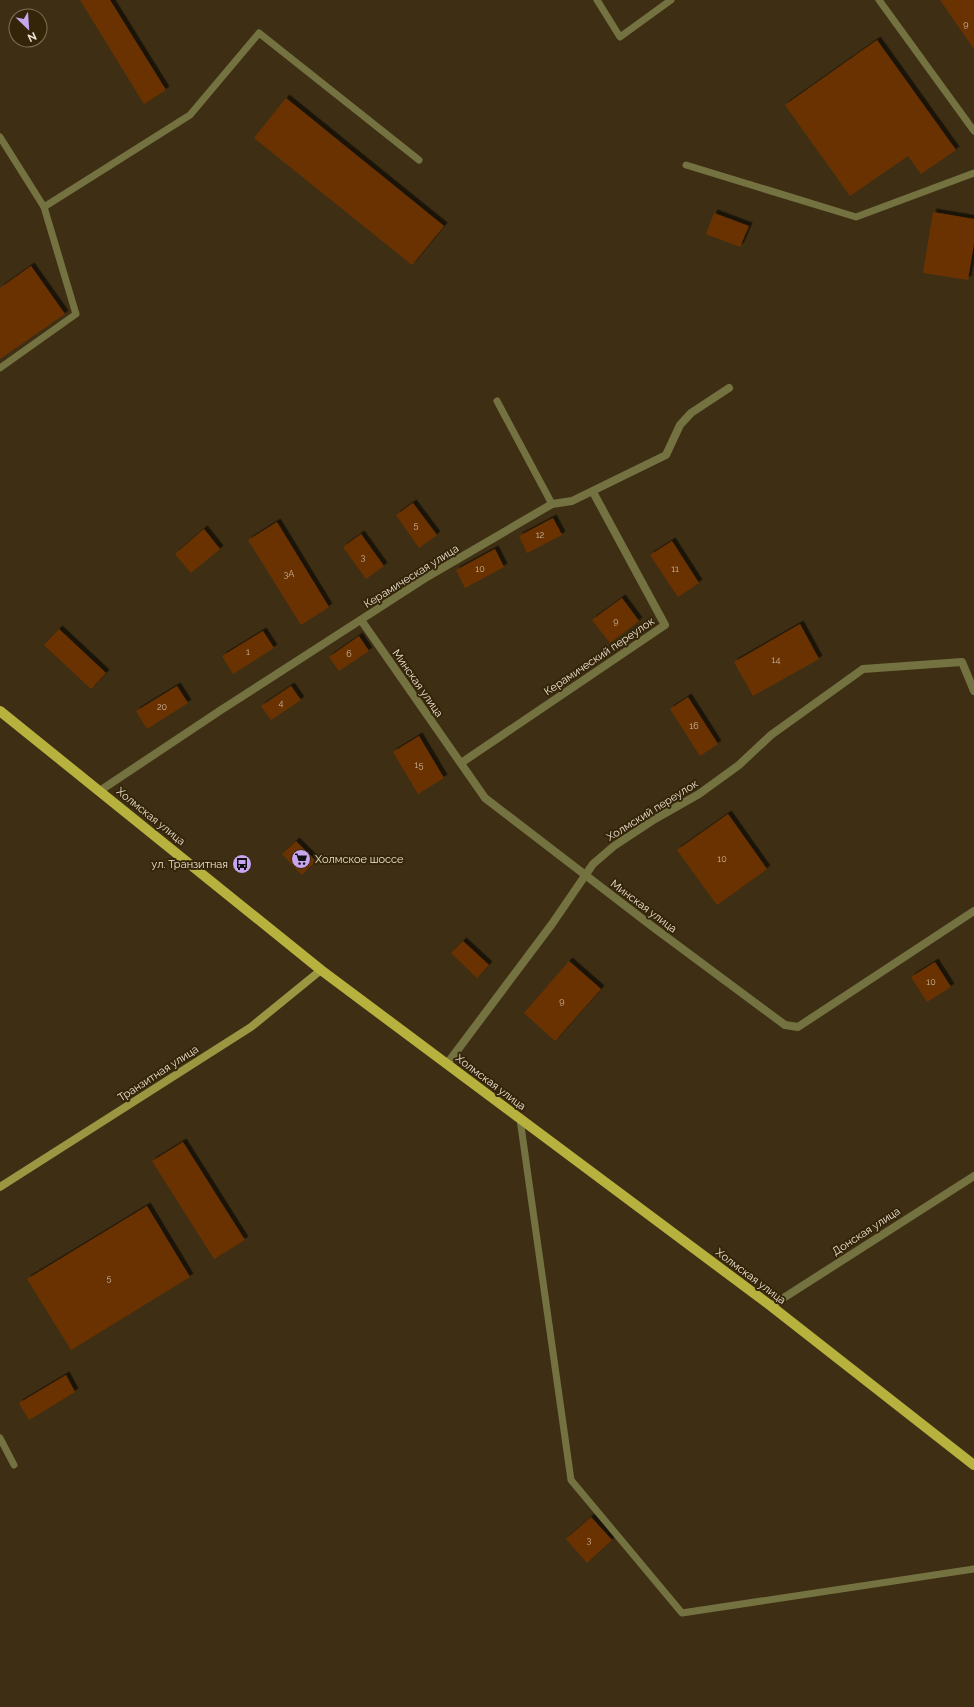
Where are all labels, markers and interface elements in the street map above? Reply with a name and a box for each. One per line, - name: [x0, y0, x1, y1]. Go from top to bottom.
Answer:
- north arrow: [8, 8, 48, 48]
- house number: 9: [963, 19, 969, 29]
- text: N: [25, 29, 39, 44]
- house number: 5: [414, 520, 419, 530]
- house number: 12: [536, 530, 545, 540]
- street label: Керамическая улица: [361, 542, 461, 611]
- house number: 3: [361, 552, 366, 562]
- house number: 10: [475, 564, 485, 574]
- house number: 11: [671, 564, 679, 574]
- house number: 3А: [284, 569, 294, 579]
- street label: Керамический переулок: [542, 614, 657, 698]
- house number: 9: [613, 616, 619, 626]
- house number: 1: [246, 647, 250, 657]
- street label: Минская улица: [389, 647, 446, 720]
- house number: 6: [346, 649, 352, 659]
- house number: 14: [772, 655, 780, 665]
- house number: 4: [279, 698, 284, 708]
- house number: 20: [157, 702, 168, 712]
- house number: 16: [689, 721, 699, 731]
- house number: 15: [415, 760, 423, 770]
- street label: Холмский переулок: [604, 777, 701, 844]
- street label: Холмская улица: [114, 785, 188, 848]
- supermarket icon: Холмское шоссе: [290, 848, 312, 870]
- bus stop icon: ул. Транзитная: [231, 853, 253, 875]
- place label: Холмское шоссе: [315, 853, 404, 866]
- house number: 10: [717, 854, 727, 864]
- place label: ул. Транзитная: [151, 858, 228, 871]
- street label: Минская улица: [608, 877, 679, 936]
- house number: 10: [926, 977, 936, 987]
- house number: 9: [559, 996, 565, 1006]
- street label: Транзитная улица: [116, 1043, 201, 1104]
- street label: Холмская улица: [453, 1052, 528, 1113]
- street label: Донская улица: [830, 1205, 903, 1258]
- street label: Холмская улица: [713, 1246, 788, 1307]
- house number: 5: [107, 1273, 112, 1283]
- house number: 3: [587, 1535, 592, 1545]

